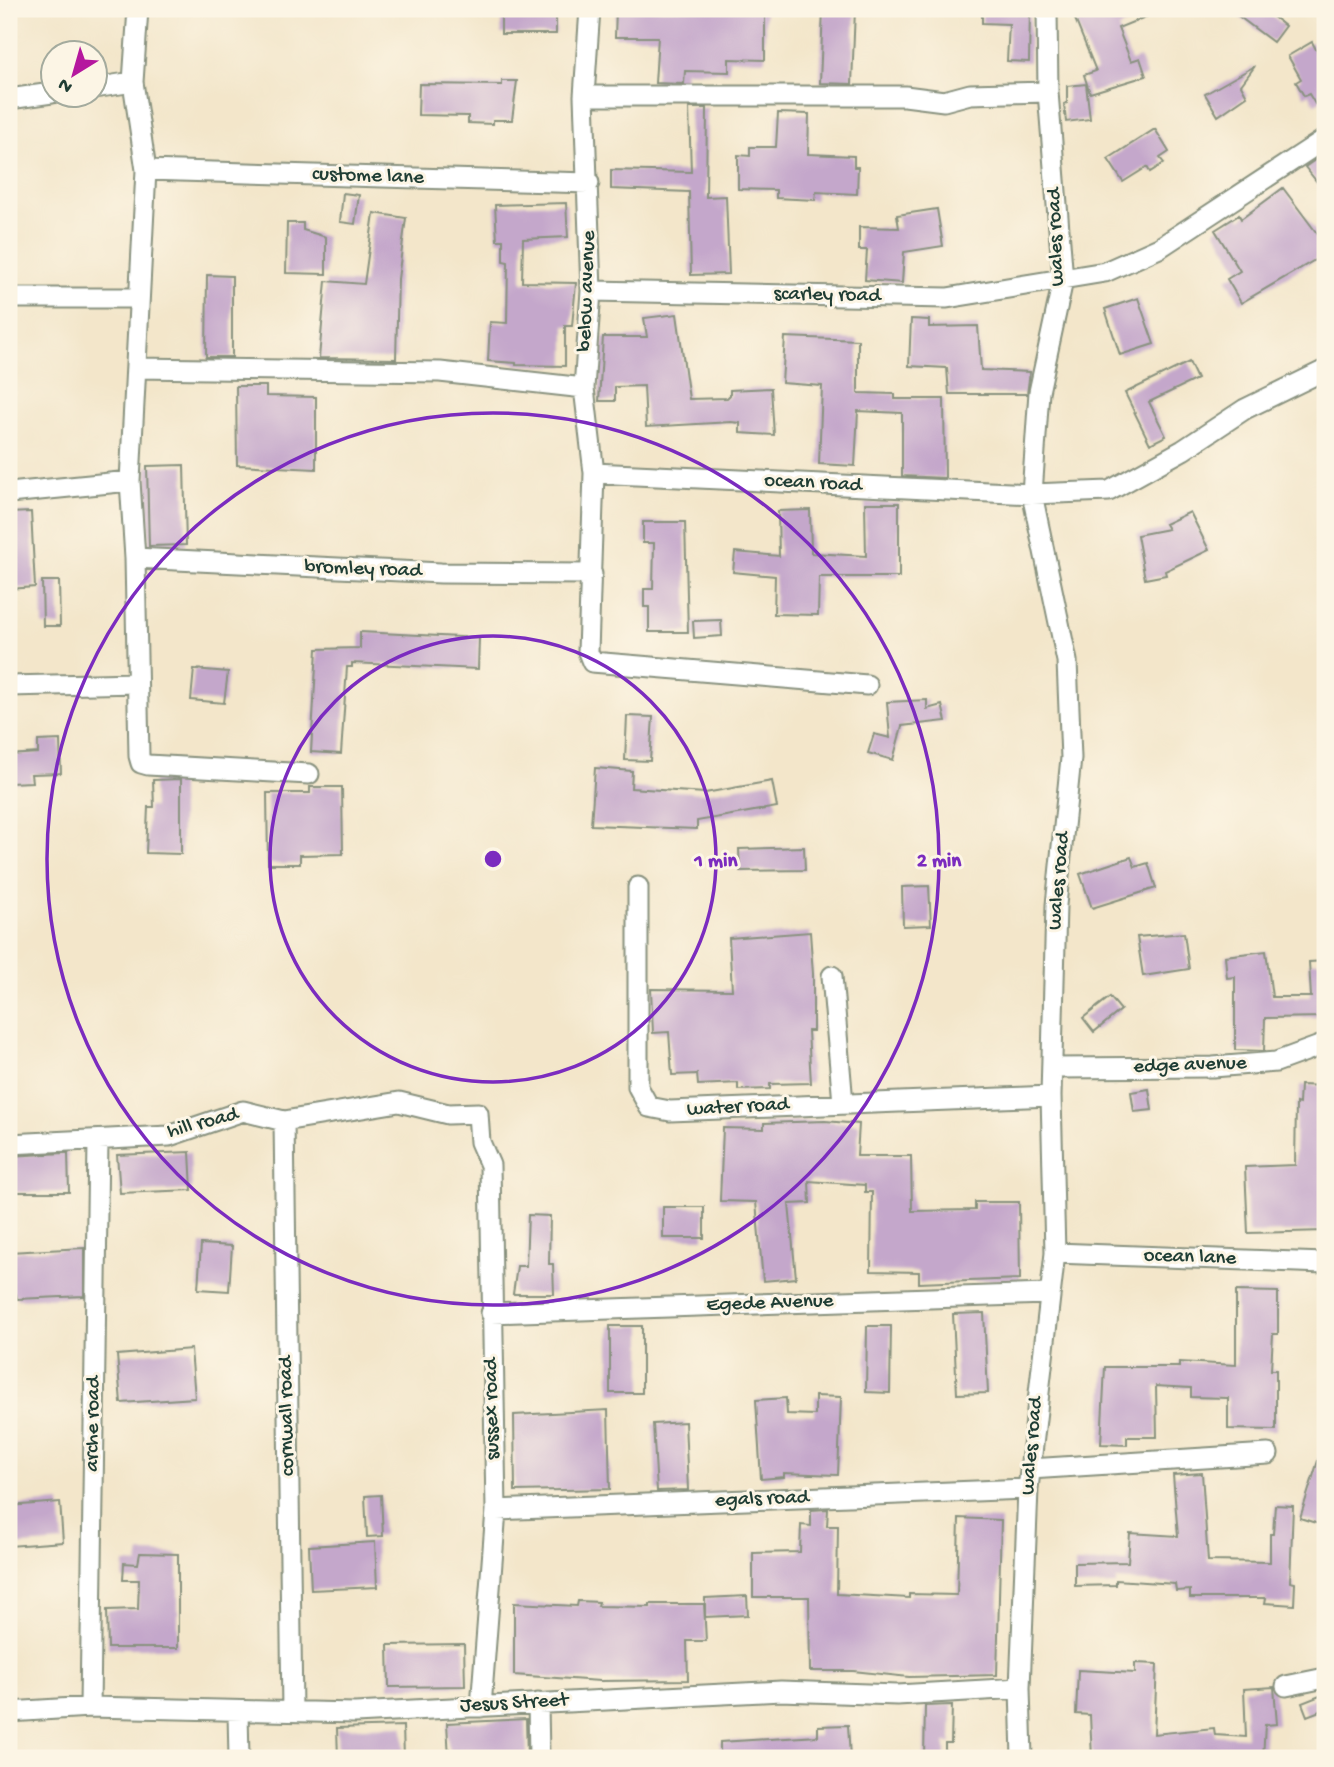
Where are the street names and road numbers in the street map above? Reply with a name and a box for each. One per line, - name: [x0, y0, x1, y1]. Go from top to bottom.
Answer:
- street label: custome lane: [312, 163, 426, 191]
- street label: wales road: [1043, 186, 1071, 287]
- street label: below avenue: [573, 229, 603, 352]
- street label: scarley road: [773, 283, 882, 309]
- street label: ocean road: [764, 469, 864, 499]
- street label: bromley road: [304, 555, 424, 585]
- street label: wales road: [1043, 829, 1077, 931]
- street label: edge avenue: [1133, 1051, 1248, 1080]
- street label: water road: [686, 1093, 791, 1123]
- street label: hill road: [165, 1102, 243, 1145]
- street label: ocean lane: [1143, 1244, 1238, 1272]
- street label: Egede Avenue: [706, 1289, 835, 1319]
- street label: cornwall road: [274, 1354, 302, 1476]
- street label: sussex road: [480, 1356, 506, 1460]
- street label: arche road: [81, 1374, 107, 1472]
- street label: wales road: [1016, 1394, 1050, 1496]
- street label: egals road: [715, 1486, 811, 1514]
- street label: Jesus Street: [459, 1689, 571, 1719]

